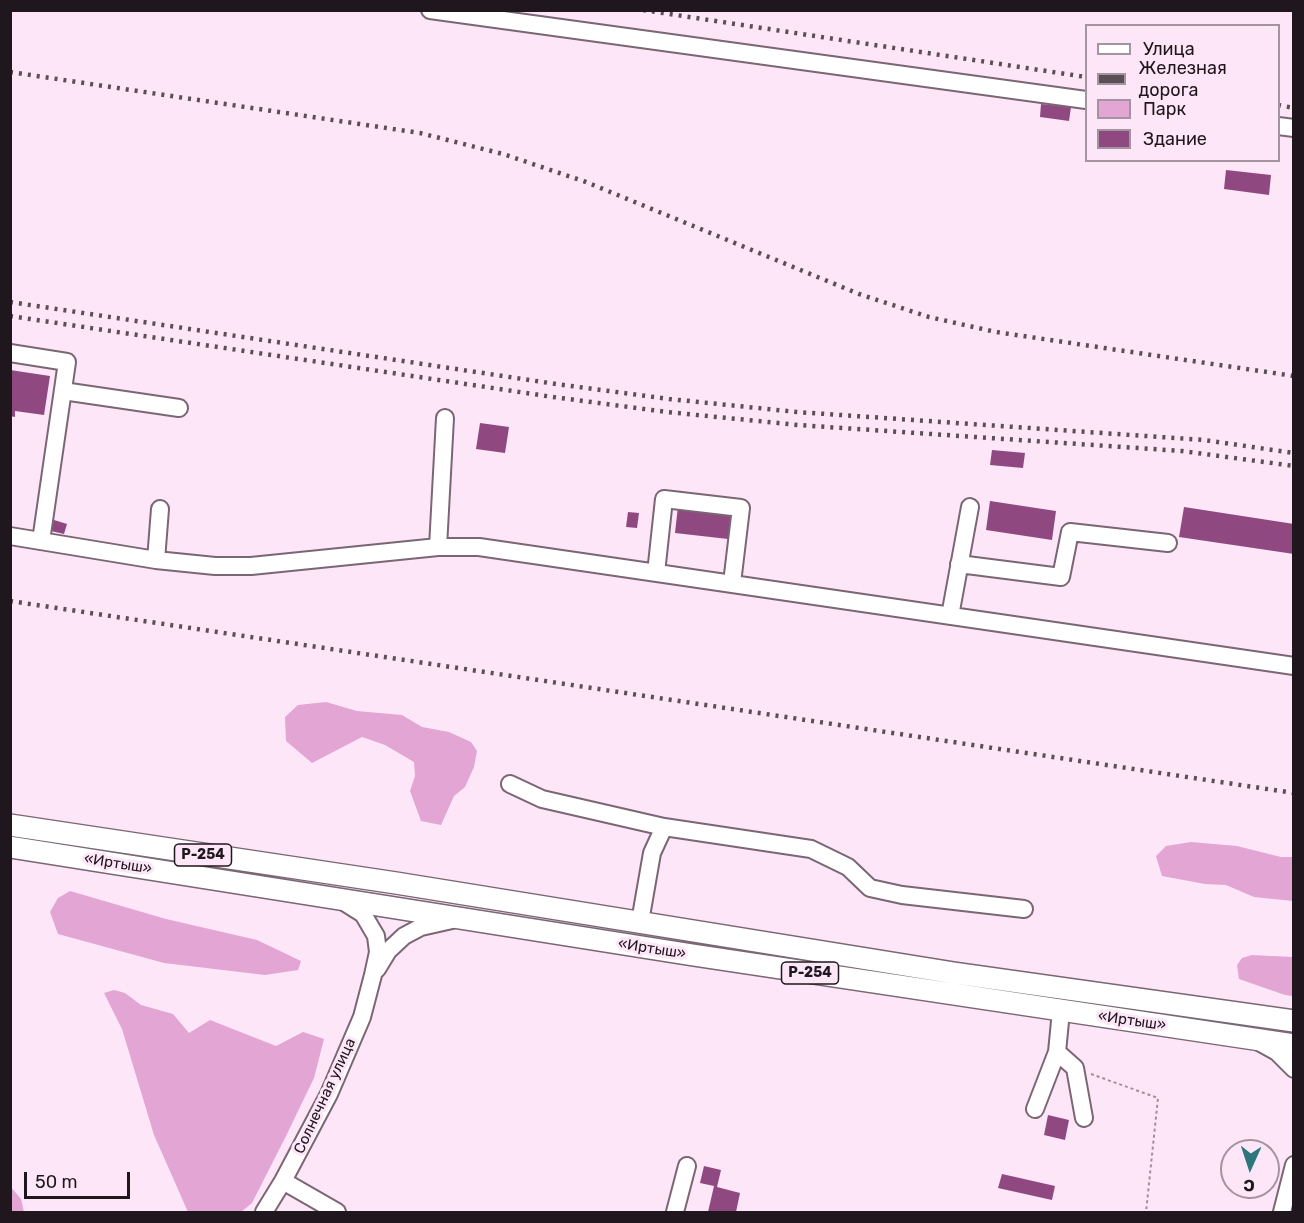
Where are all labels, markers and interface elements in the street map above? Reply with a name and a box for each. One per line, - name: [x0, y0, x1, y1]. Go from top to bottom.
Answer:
- legend: [1085, 24, 1280, 162]
- text: Улица: [1143, 38, 1195, 60]
- text: Железная дорога: [1138, 57, 1227, 101]
- text: Парк: [1143, 98, 1186, 120]
- text: Здание: [1143, 128, 1207, 150]
- road number: Р-254: [174, 844, 232, 866]
- street label: «Иртыш»: [83, 850, 153, 878]
- street label: «Иртыш»: [617, 935, 687, 963]
- road number: Р-254: [782, 962, 838, 984]
- street label: «Иртыш»: [1097, 1007, 1167, 1035]
- street label: Солнечная улица: [290, 1035, 360, 1157]
- north arrow: [1220, 1139, 1280, 1199]
- scale bar: [27, 1160, 134, 1198]
- text: 50 m: [35, 1171, 78, 1193]
- text: С: [1243, 1176, 1255, 1195]

